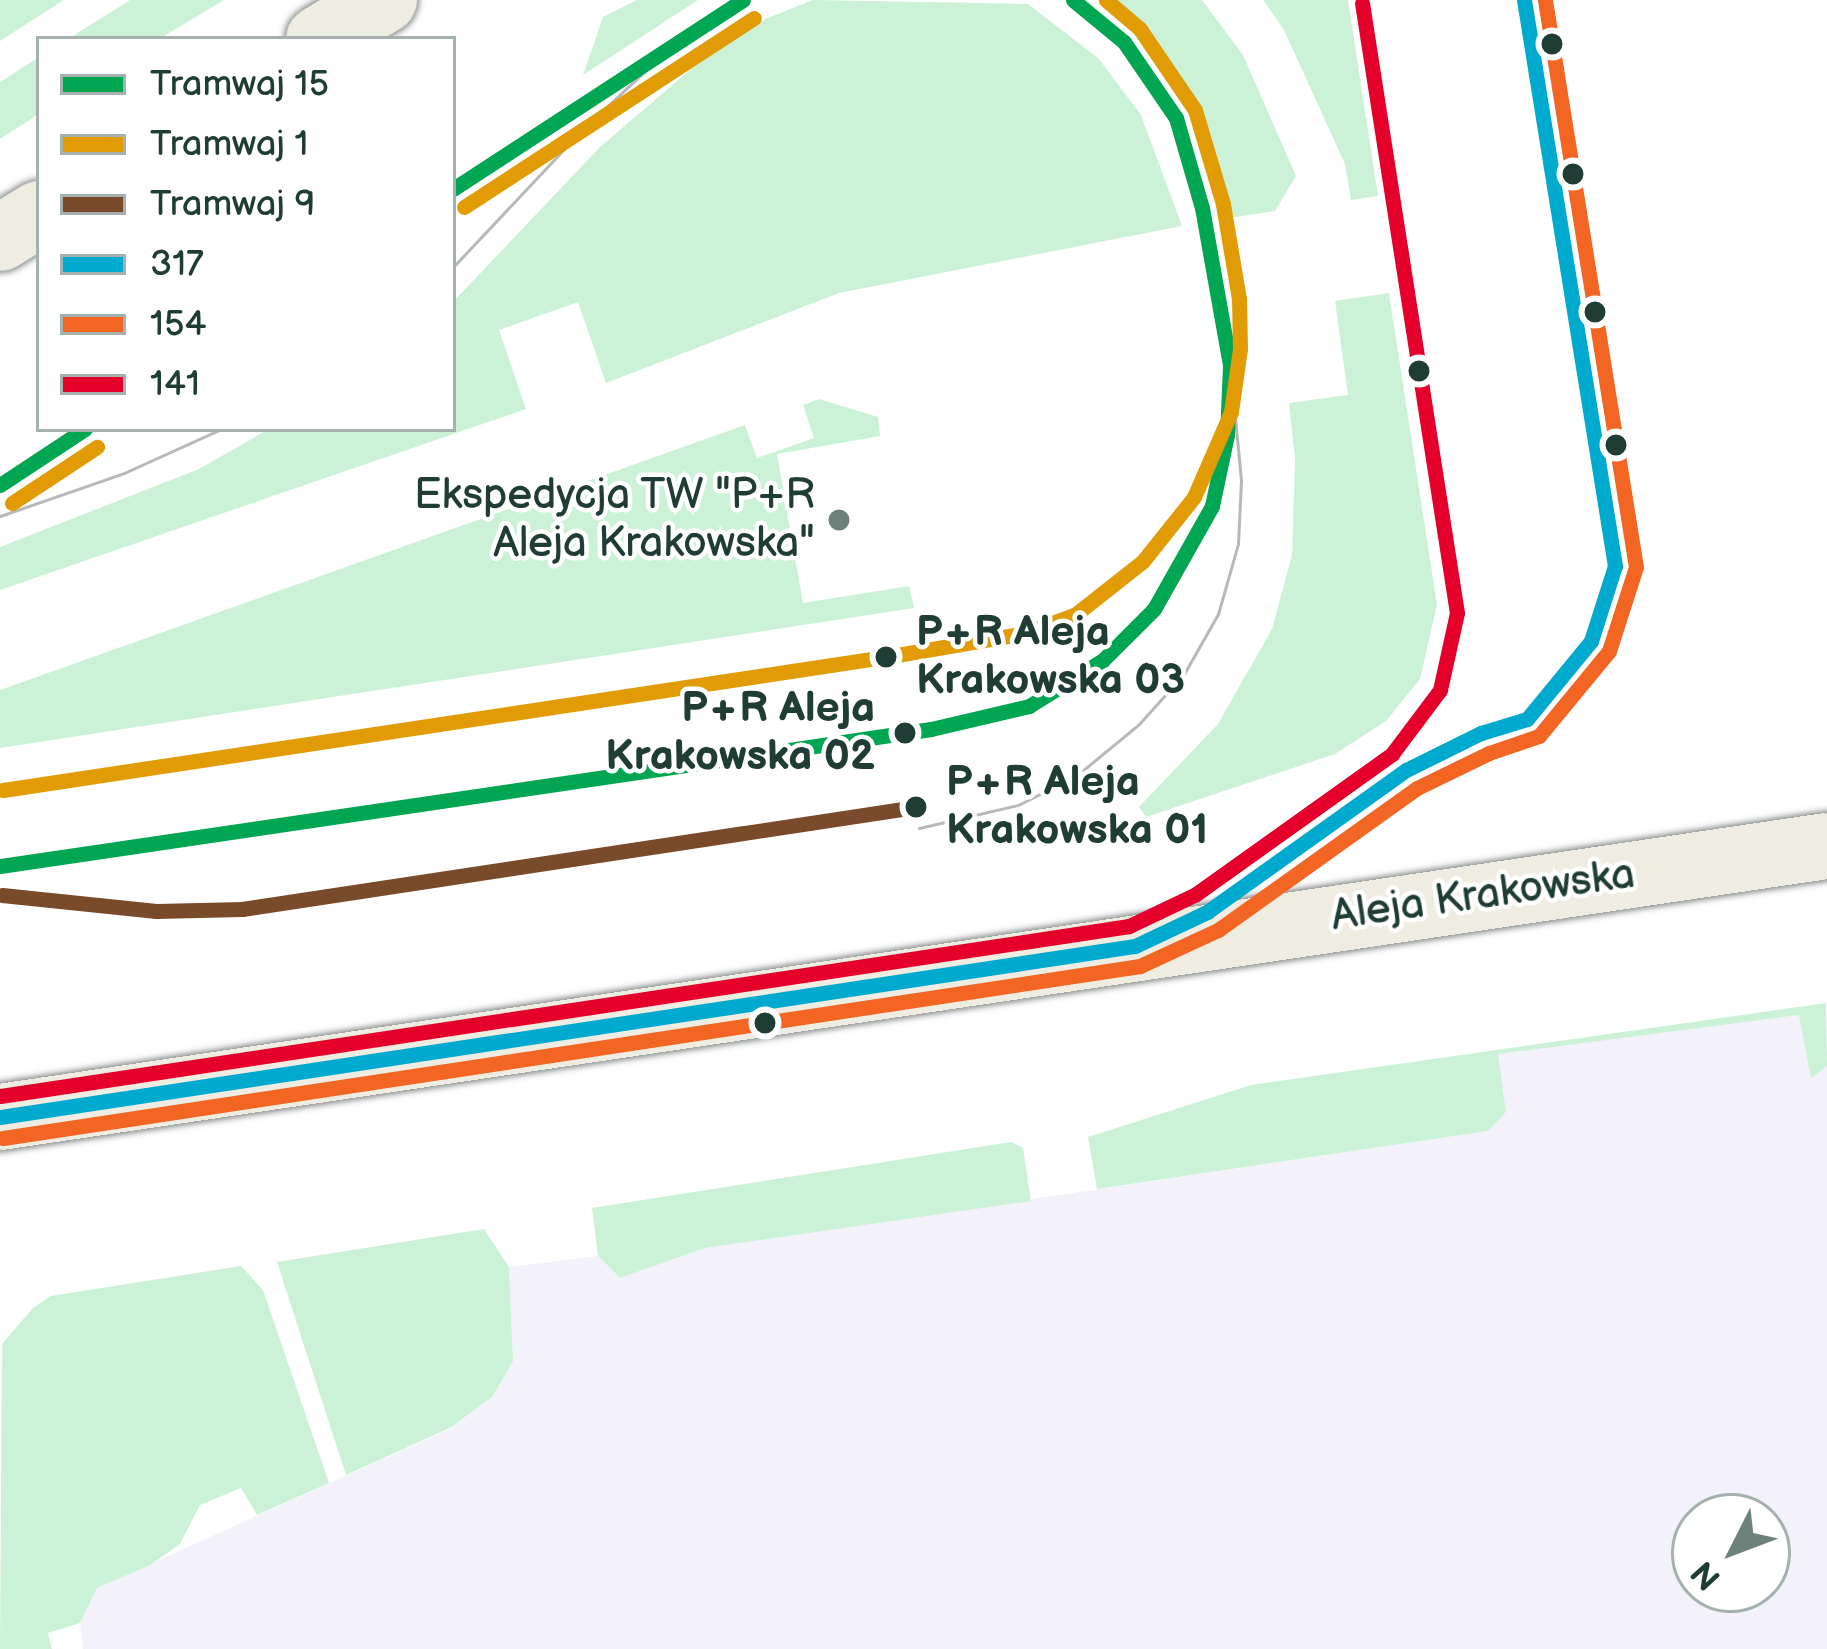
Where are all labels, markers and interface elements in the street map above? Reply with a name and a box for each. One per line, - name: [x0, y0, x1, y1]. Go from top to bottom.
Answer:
- unlabelled marker: [1541, 33, 1563, 55]
- legend: [36, 36, 456, 432]
- text: Tramwaj 15: [150, 63, 329, 106]
- text: Tramwaj 1: [150, 123, 308, 166]
- unlabelled marker: [1562, 163, 1584, 185]
- text: Tramwaj 9: [150, 183, 315, 226]
- text: 317: [150, 243, 204, 286]
- unlabelled marker: [1584, 301, 1606, 323]
- text: 154: [150, 303, 207, 346]
- unlabelled marker: [1408, 360, 1430, 382]
- text: 141: [150, 363, 200, 406]
- unlabelled marker: [1605, 434, 1627, 456]
- place label: Ekspedycja TW "P+R Aleja Krakowska": [413, 471, 815, 570]
- marker: Ekspedycja TW "P+R Aleja Krakowska": [826, 507, 852, 533]
- place label: P+R Aleja Krakowska 03: [916, 608, 1185, 706]
- marker: P+R Aleja Krakowska 03: [867, 638, 905, 676]
- place label: P+R Aleja Krakowska 02: [605, 684, 875, 783]
- marker: P+R Aleja Krakowska 02: [886, 714, 924, 752]
- place label: P+R Aleja Krakowska 01: [946, 758, 1208, 856]
- marker: P+R Aleja Krakowska 01: [897, 788, 935, 826]
- street label: Aleja Krakowska: [1328, 850, 1638, 942]
- unlabelled marker: [754, 1012, 776, 1034]
- north arrow: [1671, 1493, 1791, 1613]
- text: N: [1683, 1552, 1730, 1598]

